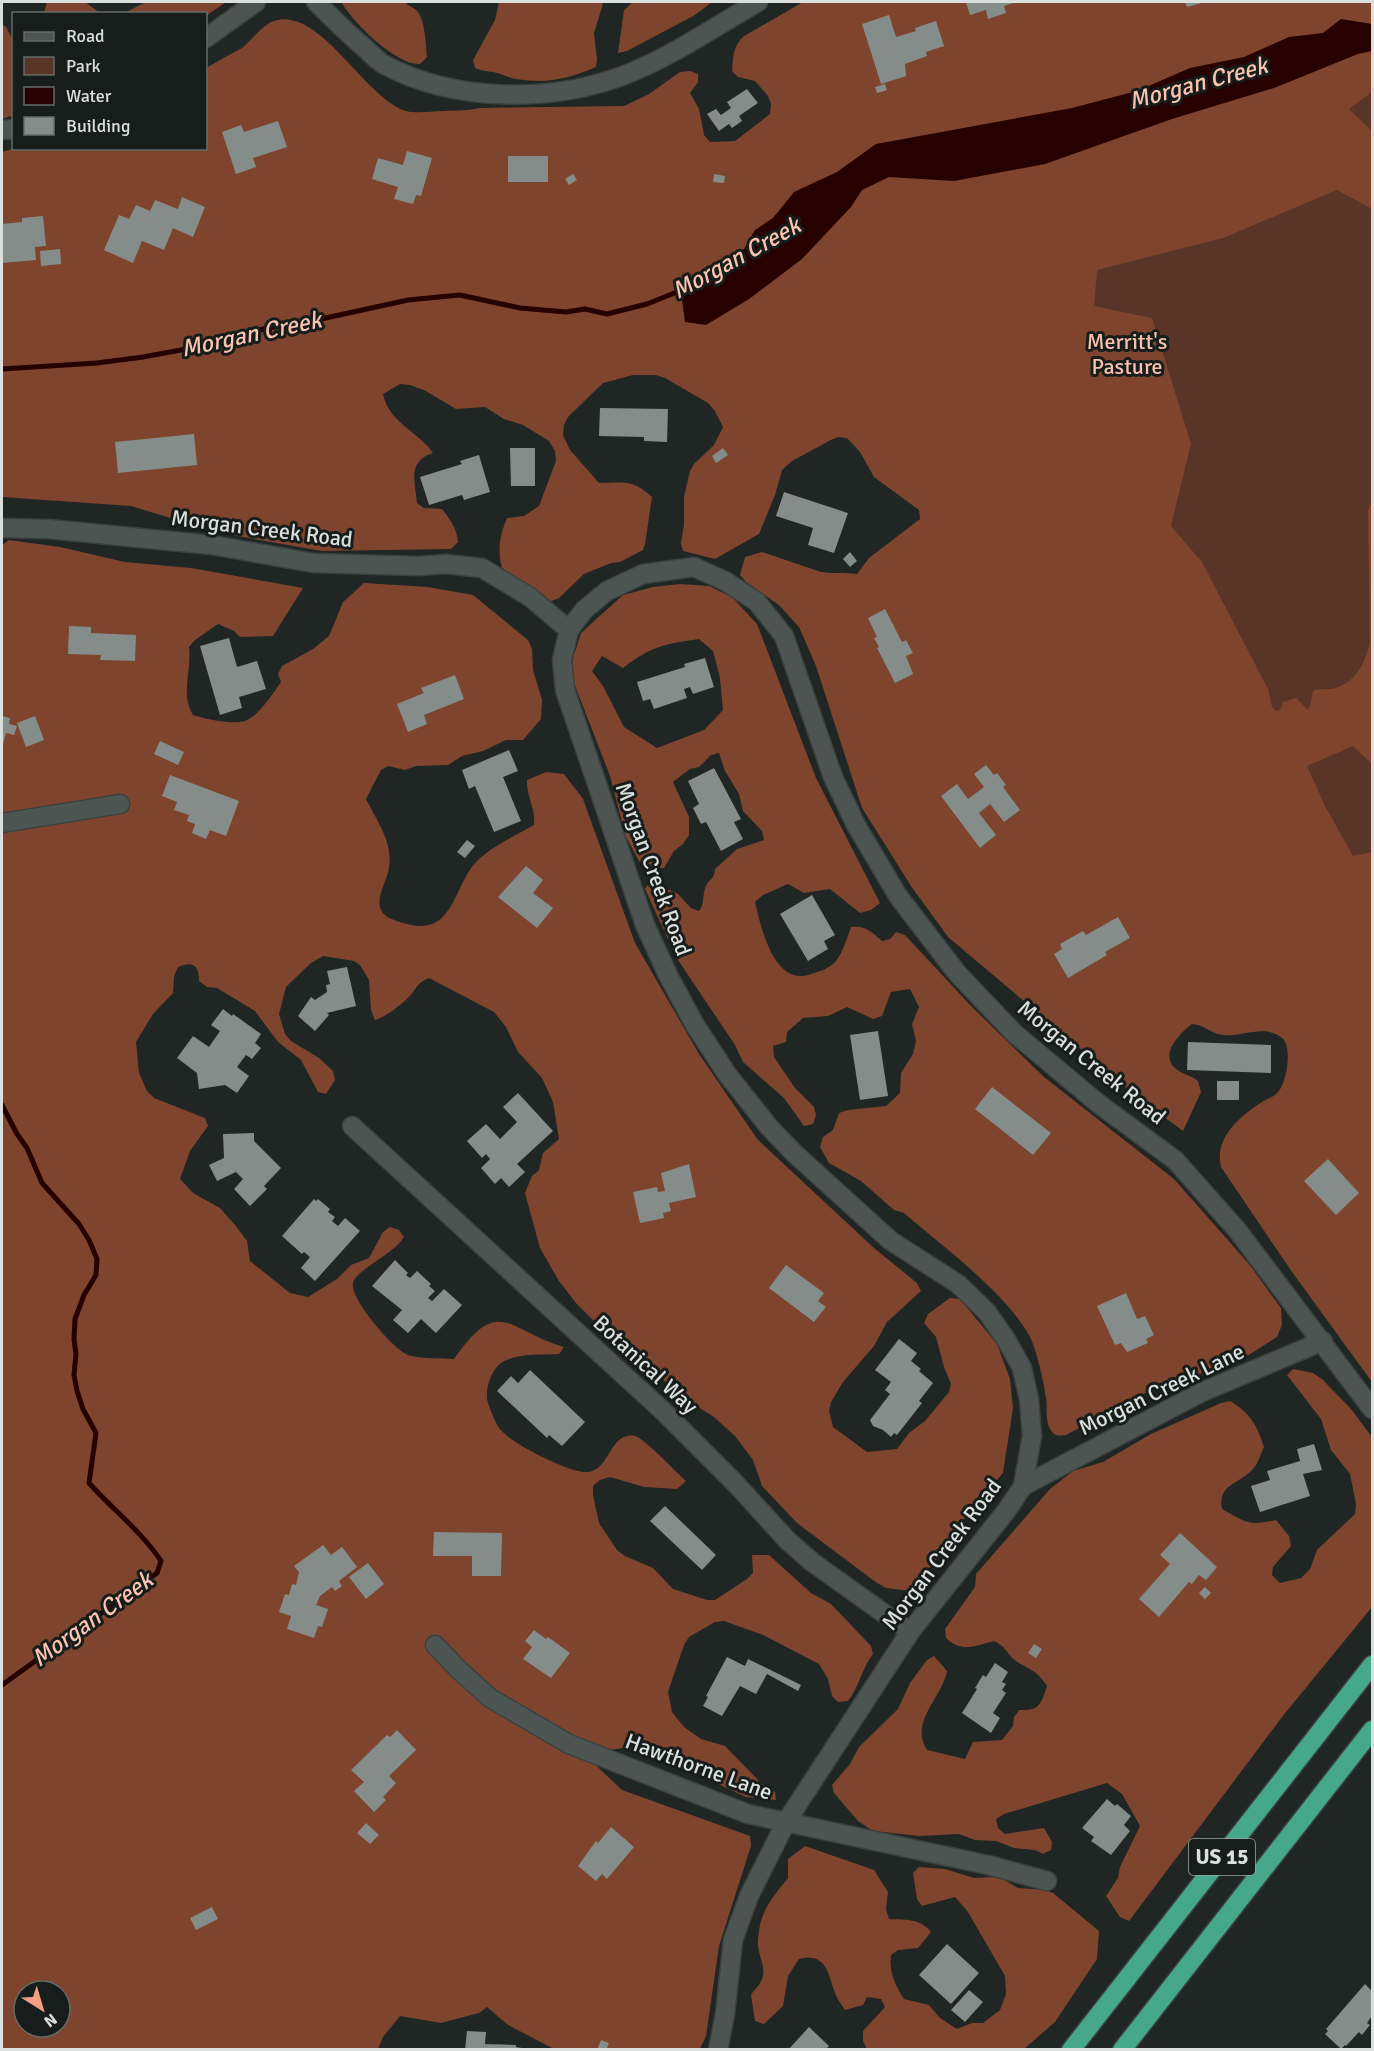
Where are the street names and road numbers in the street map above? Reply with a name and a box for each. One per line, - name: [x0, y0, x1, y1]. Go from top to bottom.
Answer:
- street label: Morgan Creek Road: [170, 504, 354, 553]
- street label: Morgan Creek Road: [610, 779, 697, 960]
- street label: Morgan Creek Road: [1012, 994, 1171, 1130]
- street label: Botanical Way: [588, 1309, 704, 1420]
- street label: Morgan Creek Lane: [1074, 1338, 1248, 1441]
- street label: Morgan Creek Road: [876, 1473, 1007, 1635]
- street label: Hawthorne Lane: [622, 1727, 776, 1806]
- road number: US 15: [1189, 1839, 1255, 1875]

